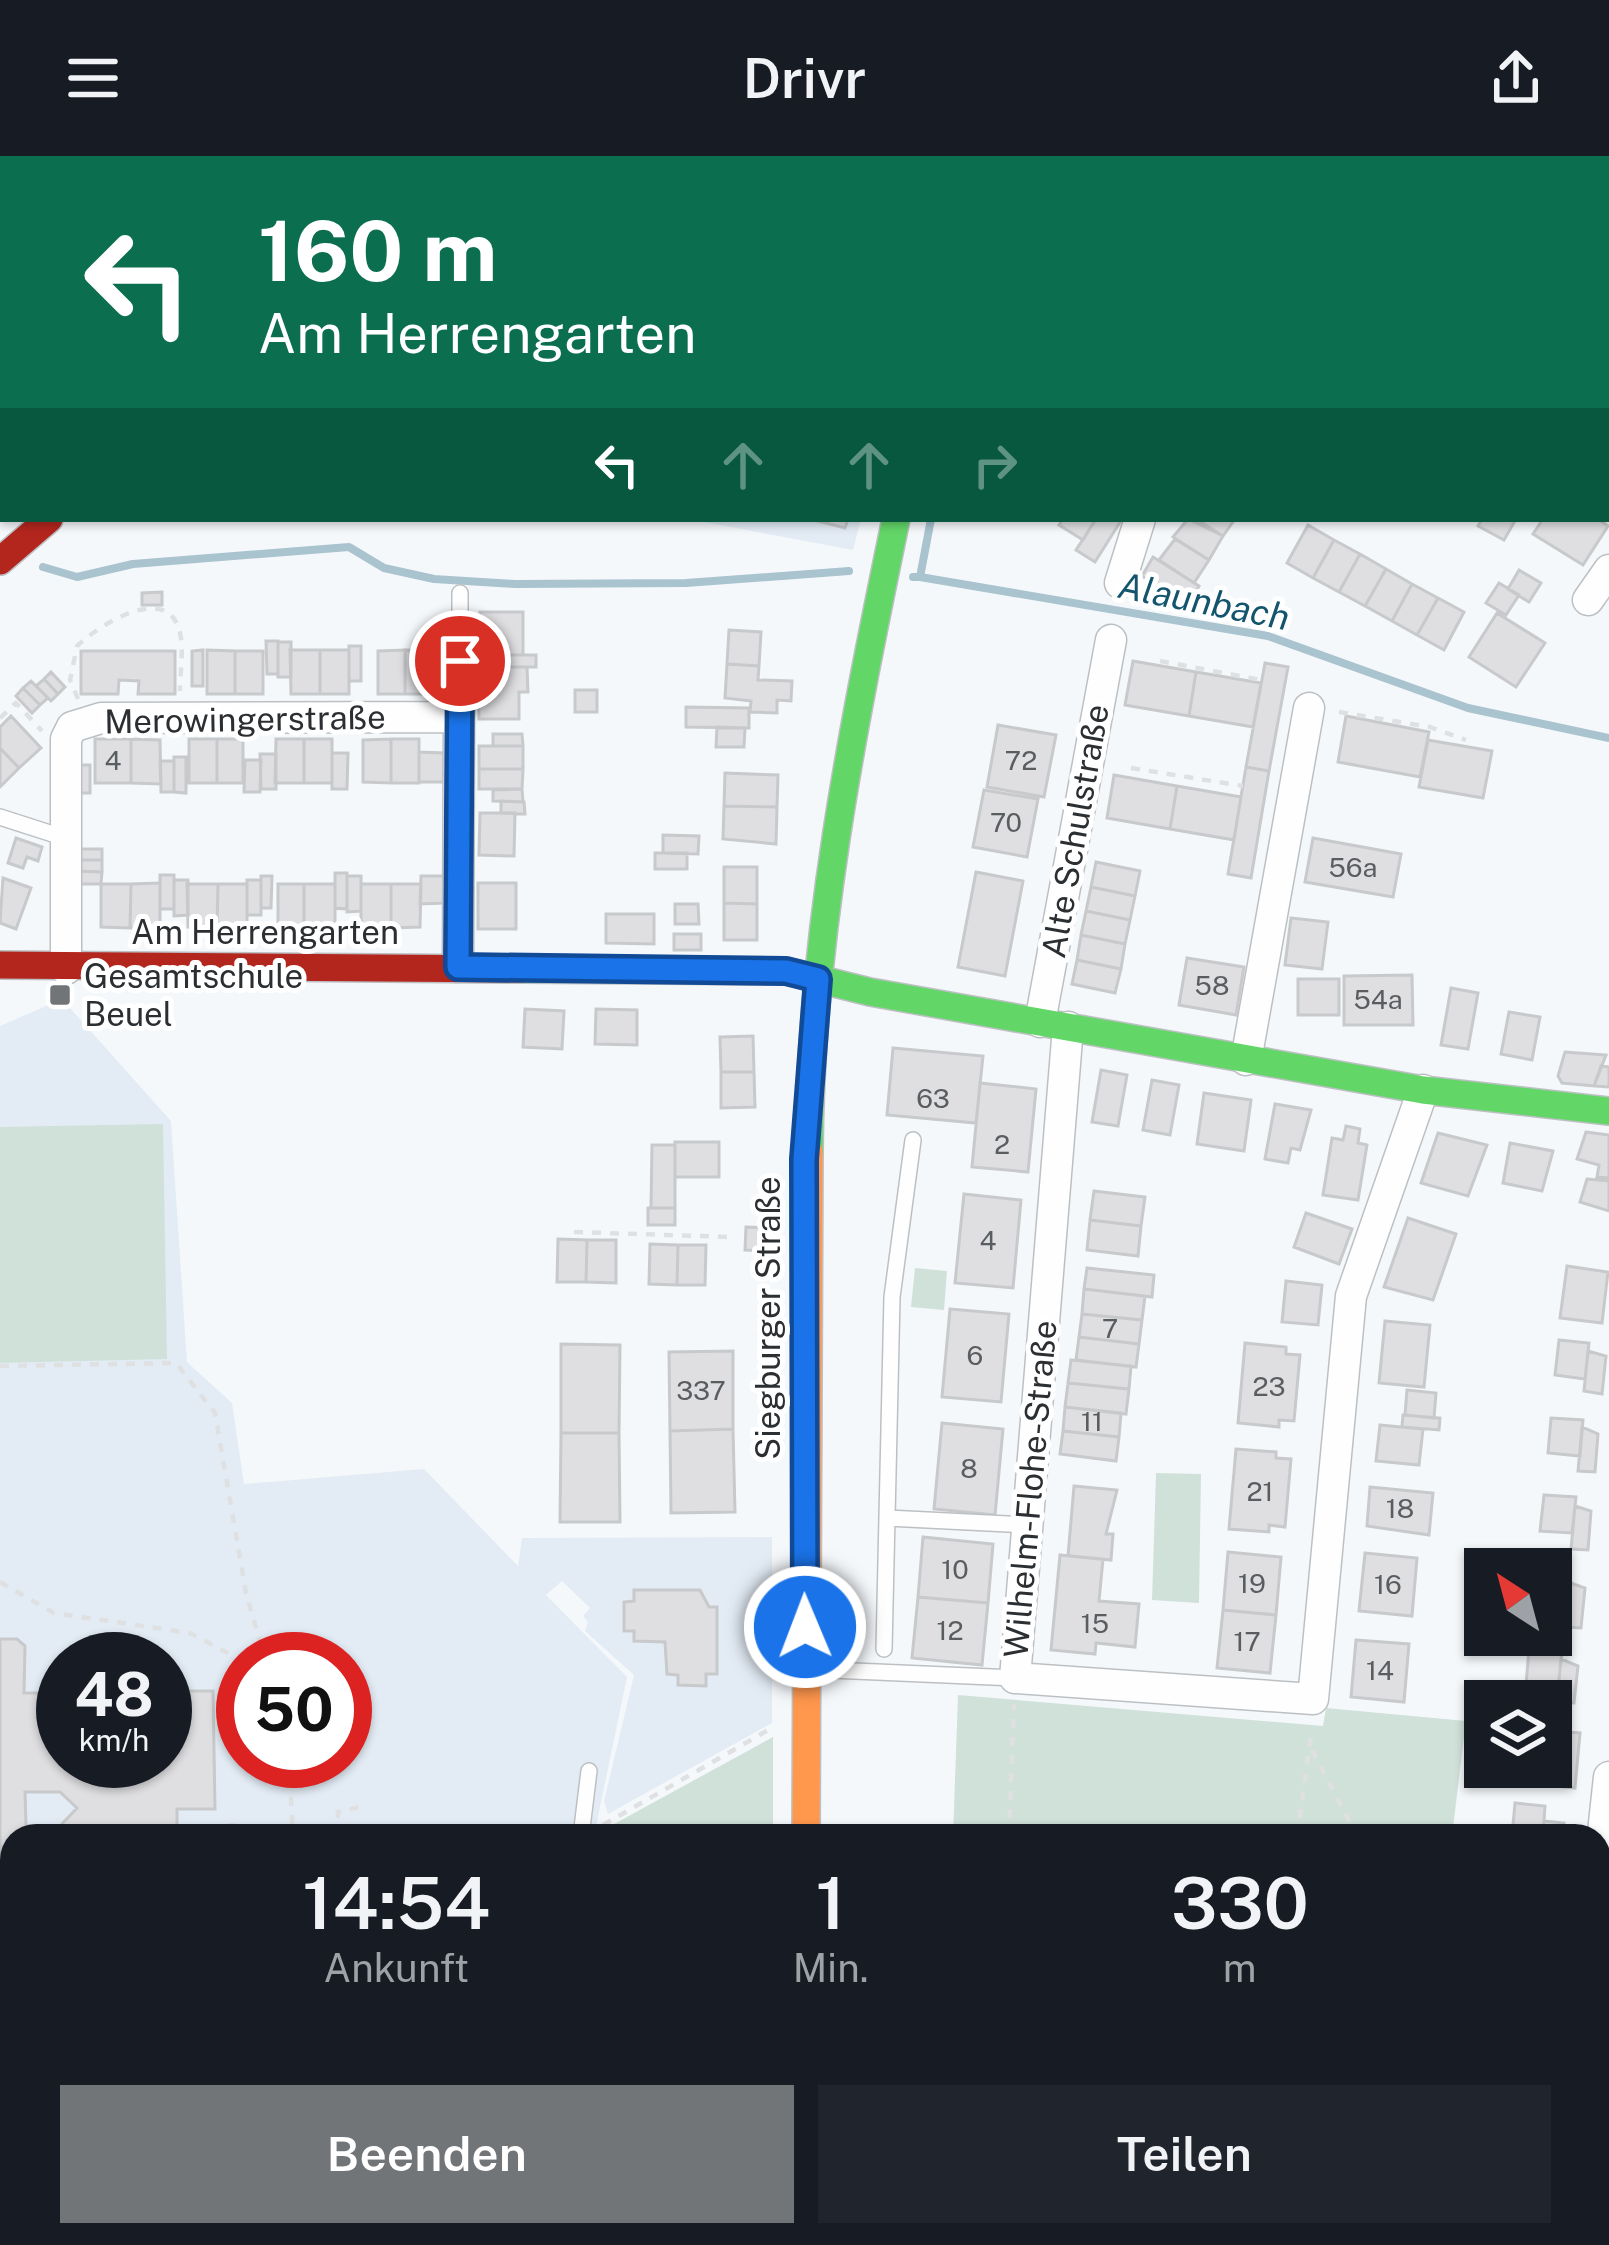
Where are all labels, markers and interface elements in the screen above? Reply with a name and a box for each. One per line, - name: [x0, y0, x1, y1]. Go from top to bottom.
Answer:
- icon: menu: [60, 45, 126, 111]
- icon: share: [1483, 45, 1549, 111]
- text: Drivr: [743, 47, 866, 110]
- text: 160 m: [258, 201, 497, 300]
- icon: left: [60, 204, 216, 360]
- text: Am Herrengarten: [258, 302, 696, 365]
- icon: left: [584, 432, 650, 498]
- icon: ahead: [710, 432, 776, 498]
- icon: ahead: [836, 432, 902, 498]
- icon: right: [962, 432, 1028, 498]
- water label: Alaunbach: [1115, 564, 1293, 638]
- pin: [409, 610, 511, 712]
- icon: arrive: [427, 628, 493, 694]
- street label: Merowingerstraße: [104, 698, 386, 740]
- street label: Alte Schulstraße: [1034, 701, 1116, 961]
- house number: 4: [105, 744, 122, 776]
- house number: 72: [1005, 744, 1037, 776]
- house number: 70: [990, 806, 1022, 838]
- house number: 56a: [1328, 851, 1378, 883]
- street label: Am Herrengarten: [131, 913, 399, 951]
- place label: Gesamtschule Beuel: [84, 957, 303, 1033]
- house number: 58: [1195, 969, 1229, 1001]
- marker: Gesamtschule Beuel: [47, 982, 73, 1008]
- house number: 54a: [1353, 983, 1403, 1015]
- house number: 63: [916, 1082, 950, 1114]
- house number: 2: [994, 1128, 1010, 1160]
- street label: Siegburger Straße: [749, 1176, 787, 1460]
- house number: 4: [980, 1224, 997, 1256]
- house number: 7: [1102, 1312, 1118, 1344]
- street label: Wilhelm-Flohe-Straße: [996, 1319, 1064, 1659]
- house number: 6: [967, 1339, 983, 1371]
- house number: 23: [1252, 1370, 1286, 1402]
- house number: 337: [676, 1374, 726, 1406]
- house number: 11: [1081, 1405, 1103, 1437]
- house number: 8: [960, 1452, 978, 1484]
- house number: 21: [1246, 1475, 1274, 1507]
- house number: 18: [1386, 1492, 1414, 1524]
- north arrow: [1464, 1548, 1572, 1656]
- map controls: [1464, 1548, 1572, 1788]
- house number: 10: [941, 1553, 969, 1585]
- position arrow: [742, 1564, 868, 1690]
- house number: 19: [1238, 1567, 1266, 1599]
- house number: 16: [1374, 1568, 1402, 1600]
- house number: 15: [1081, 1607, 1109, 1639]
- house number: 12: [936, 1614, 964, 1646]
- house number: 17: [1233, 1625, 1261, 1657]
- speed limit sign: 50: [216, 1632, 372, 1788]
- house number: 14: [1366, 1654, 1394, 1686]
- text: 48: [74, 1659, 154, 1730]
- button: layers: [1464, 1680, 1572, 1788]
- text: km/h: [79, 1722, 149, 1758]
- text: 14:54: [302, 1861, 490, 1945]
- text: 1: [815, 1861, 846, 1945]
- text: 330: [1171, 1861, 1309, 1945]
- text: Ankunft: [323, 1945, 469, 1991]
- text: Min.: [793, 1945, 868, 1991]
- text: m: [1223, 1945, 1257, 1991]
- button: Beenden: [60, 2085, 794, 2223]
- button: Teilen: [818, 2085, 1551, 2223]

